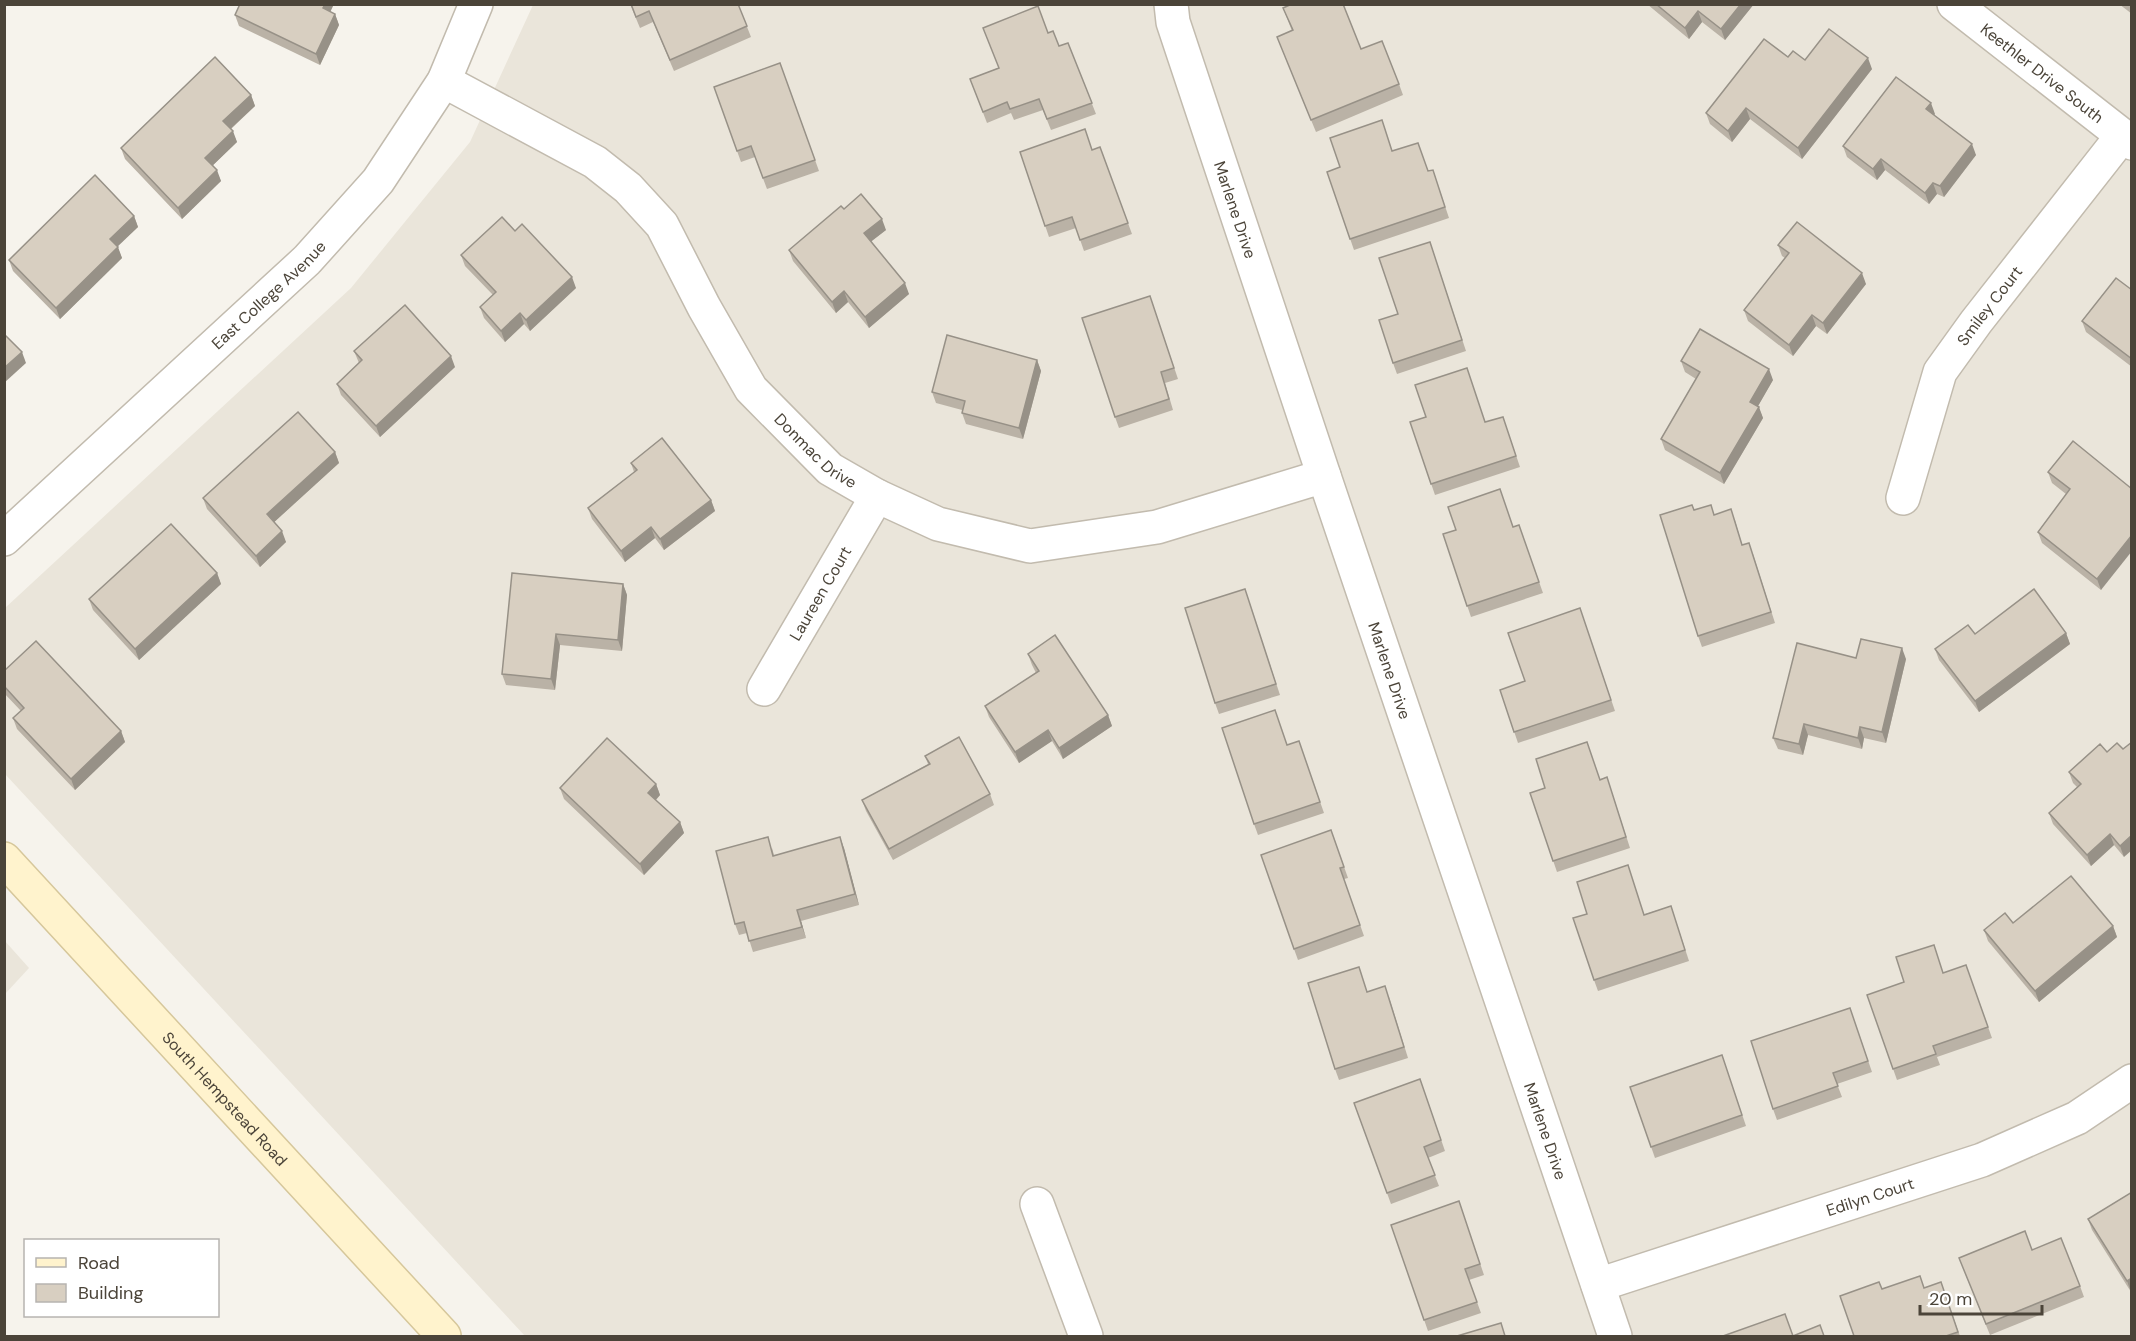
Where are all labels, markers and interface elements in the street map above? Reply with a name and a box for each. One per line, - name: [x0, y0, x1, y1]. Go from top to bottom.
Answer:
- street label: Keethler Drive South: [1976, 18, 2108, 128]
- street label: Marlene Drive: [1210, 158, 1261, 261]
- street label: East College Avenue: [207, 236, 330, 354]
- street label: Smiley Court: [1952, 261, 2027, 350]
- street label: Donmac Drive: [770, 408, 861, 493]
- street label: Laureen Court: [784, 542, 856, 644]
- street label: Marlene Drive: [1364, 619, 1416, 722]
- street label: South Hempstead Road: [158, 1027, 292, 1170]
- street label: Marlene Drive: [1519, 1080, 1572, 1182]
- street label: Edilyn Court: [1823, 1172, 1917, 1221]
- legend: [24, 1239, 219, 1317]
- text: Road: [78, 1251, 120, 1275]
- scale bar: [1920, 1278, 2042, 1316]
- text: Building: [78, 1281, 143, 1305]
- text: 20 m: [1929, 1287, 1972, 1311]

